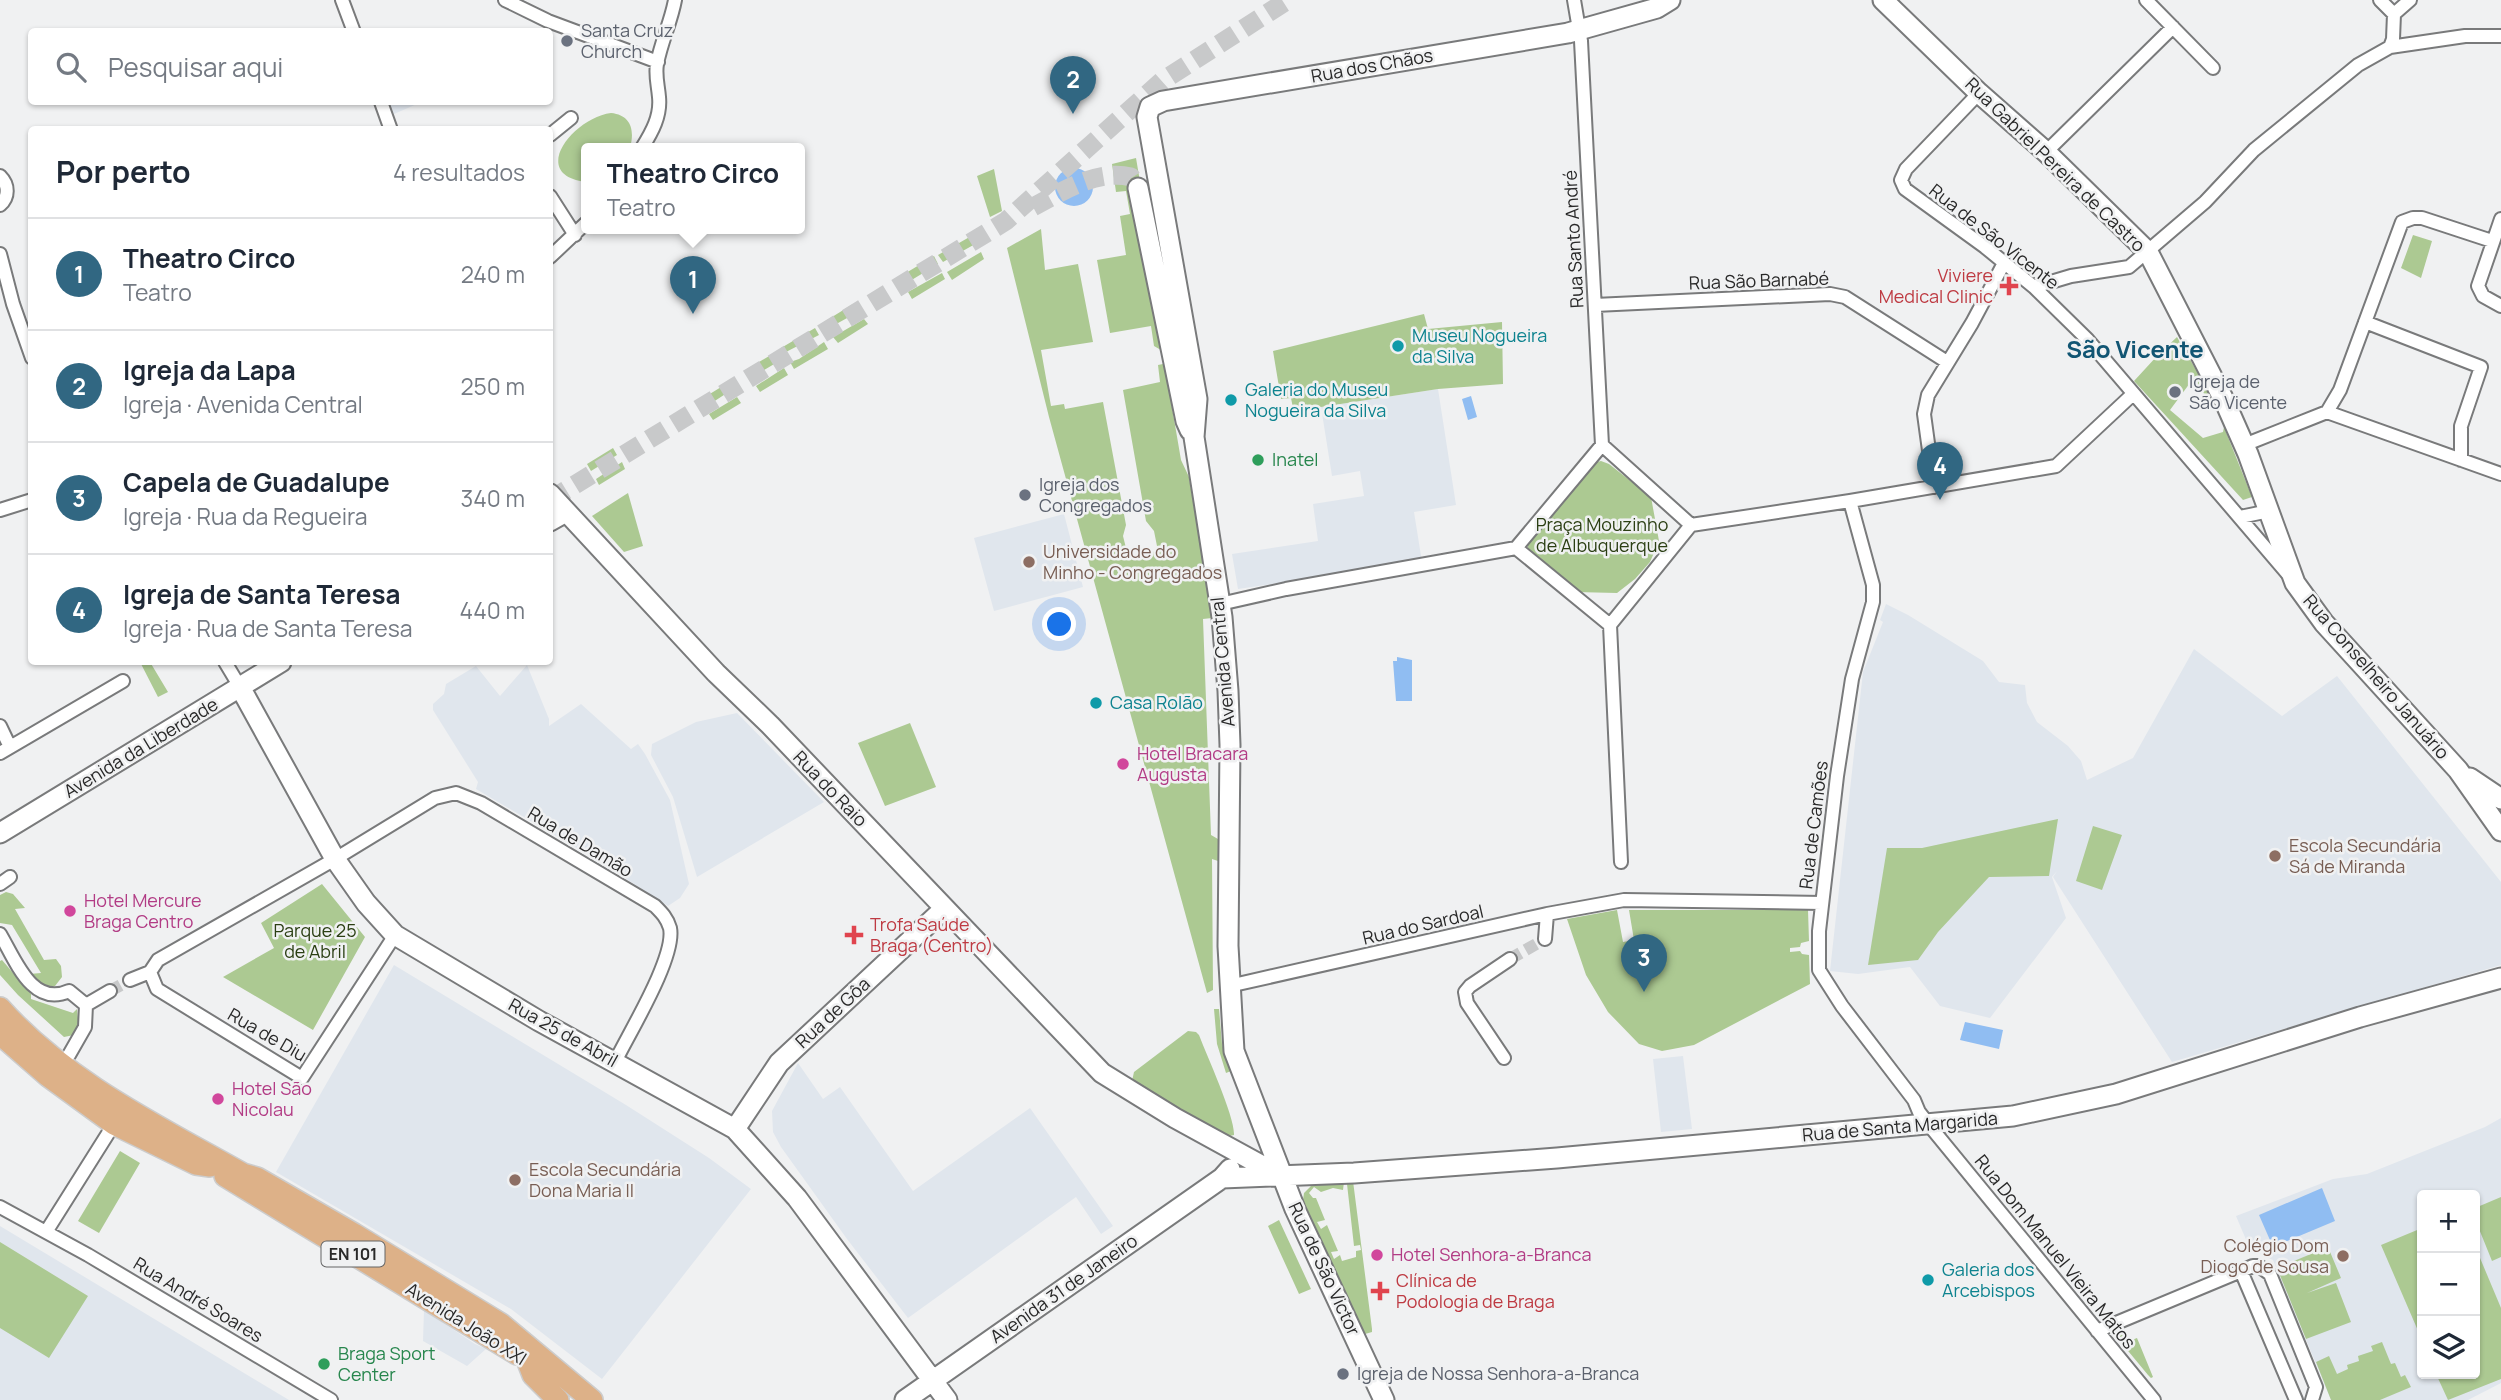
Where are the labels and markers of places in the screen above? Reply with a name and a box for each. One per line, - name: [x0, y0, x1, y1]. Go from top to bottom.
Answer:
- place label: Santa Cruz Church: [581, 18, 673, 63]
- marker: Santa Cruz Church: [559, 33, 575, 49]
- pin: 2: [1050, 56, 1096, 114]
- pin: 1: [670, 256, 716, 314]
- place label: Viviere Medical Clinic: [1879, 263, 1993, 308]
- marker: Viviere Medical Clinic: [1999, 276, 2019, 296]
- place label: Museu Nogueira da Silva: [1412, 323, 1547, 368]
- marker: Museu Nogueira da Silva: [1390, 338, 1406, 354]
- place label: Igreja de São Vicente: [2189, 369, 2287, 414]
- place label: Galeria do Museu Nogueira da Silva: [1245, 377, 1388, 422]
- marker: Igreja de São Vicente: [2167, 384, 2183, 400]
- marker: Galeria do Museu Nogueira da Silva: [1223, 392, 1239, 408]
- pin: 4: [1917, 442, 1963, 500]
- place label: Inatel: [1272, 447, 1318, 471]
- marker: Inatel: [1250, 452, 1266, 468]
- place label: Igreja dos Congregados: [1039, 472, 1152, 517]
- marker: Igreja dos Congregados: [1017, 487, 1033, 503]
- place label: Universidade do Minho - Congregados: [1043, 539, 1222, 584]
- marker: Universidade do Minho - Congregados: [1021, 554, 1037, 570]
- place label: Casa Rolão: [1110, 690, 1203, 714]
- marker: Casa Rolão: [1088, 695, 1104, 711]
- place label: Hotel Bracara Augusta: [1137, 741, 1248, 786]
- marker: Hotel Bracara Augusta: [1115, 756, 1131, 772]
- place label: Escola Secundária Sá de Miranda: [2289, 833, 2441, 878]
- marker: Escola Secundária Sá de Miranda: [2267, 848, 2283, 864]
- place label: Hotel Mercure Braga Centro: [84, 888, 202, 933]
- marker: Hotel Mercure Braga Centro: [62, 903, 78, 919]
- place label: Trofa Saúde Braga (Centro): [870, 912, 993, 957]
- marker: Trofa Saúde Braga (Centro): [844, 925, 864, 945]
- pin: 3: [1621, 934, 1667, 992]
- place label: Hotel São Nicolau: [232, 1076, 312, 1121]
- marker: Hotel São Nicolau: [210, 1091, 226, 1107]
- place label: Escola Secundária Dona Maria II: [529, 1157, 681, 1202]
- marker: Escola Secundária Dona Maria II: [507, 1172, 523, 1188]
- place label: Colégio Dom Diogo de Sousa: [2200, 1233, 2329, 1278]
- place label: Hotel Senhora-a-Branca: [1391, 1242, 1591, 1266]
- marker: Hotel Senhora-a-Branca: [1369, 1247, 1385, 1263]
- marker: Colégio Dom Diogo de Sousa: [2335, 1248, 2351, 1264]
- place label: Galeria dos Arcebispos: [1942, 1257, 2035, 1302]
- place label: Clínica de Podologia de Braga: [1396, 1268, 1555, 1313]
- marker: Galeria dos Arcebispos: [1920, 1272, 1936, 1288]
- marker: Clínica de Podologia de Braga: [1370, 1281, 1390, 1301]
- place label: Braga Sport Center: [338, 1341, 436, 1386]
- marker: Braga Sport Center: [316, 1356, 332, 1372]
- place label: Igreja de Nossa Senhora-a-Branca: [1357, 1361, 1639, 1385]
- marker: Igreja de Nossa Senhora-a-Branca: [1335, 1366, 1351, 1382]

